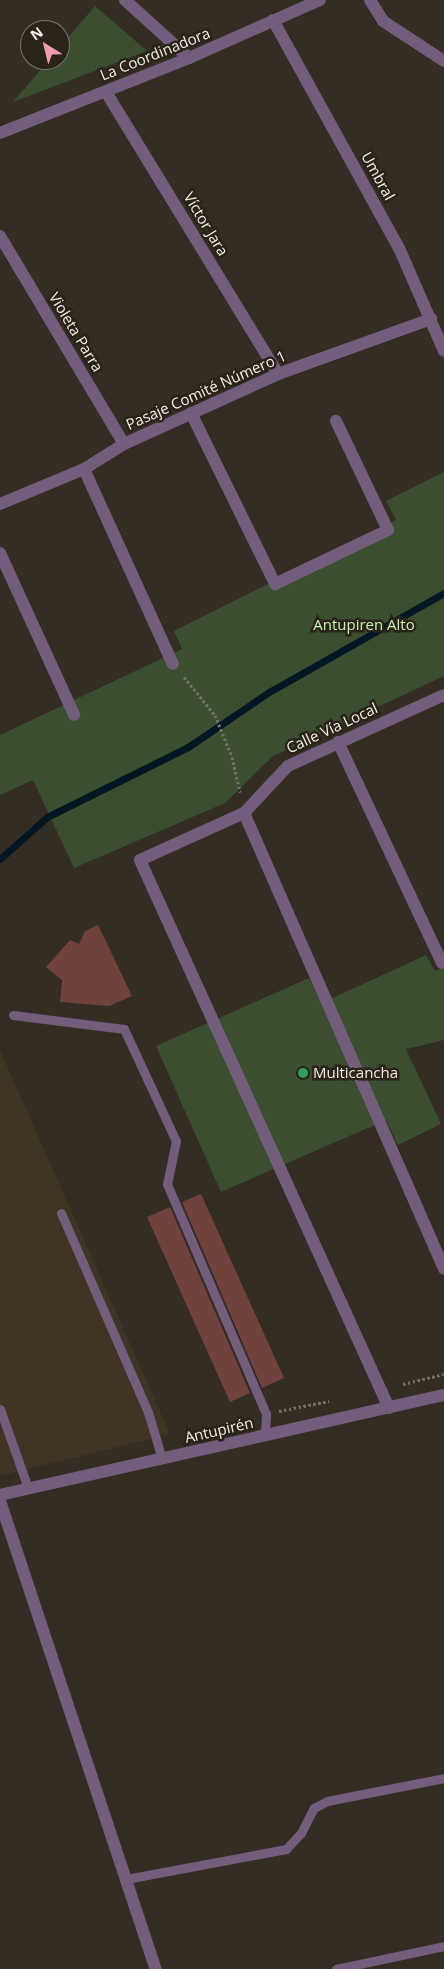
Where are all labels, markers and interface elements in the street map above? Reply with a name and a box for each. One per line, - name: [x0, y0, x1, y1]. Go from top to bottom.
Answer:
- north arrow: [20, 20, 70, 70]
- text: N: [26, 22, 47, 44]
- street label: La Coordinadora: [97, 24, 213, 84]
- street label: Umbral: [357, 149, 399, 203]
- street label: Víctor Jara: [180, 189, 232, 259]
- street label: Violeta Parra: [45, 289, 107, 375]
- street label: Pasaje Comité Número 1: [123, 347, 289, 433]
- park label: Antupiren Alto: [313, 616, 415, 634]
- street label: Calle Vía Local: [283, 699, 381, 757]
- place label: Multicancha: [313, 1064, 398, 1082]
- marker: Multicancha: [297, 1067, 309, 1079]
- street label: Antupirén: [183, 1413, 255, 1447]

